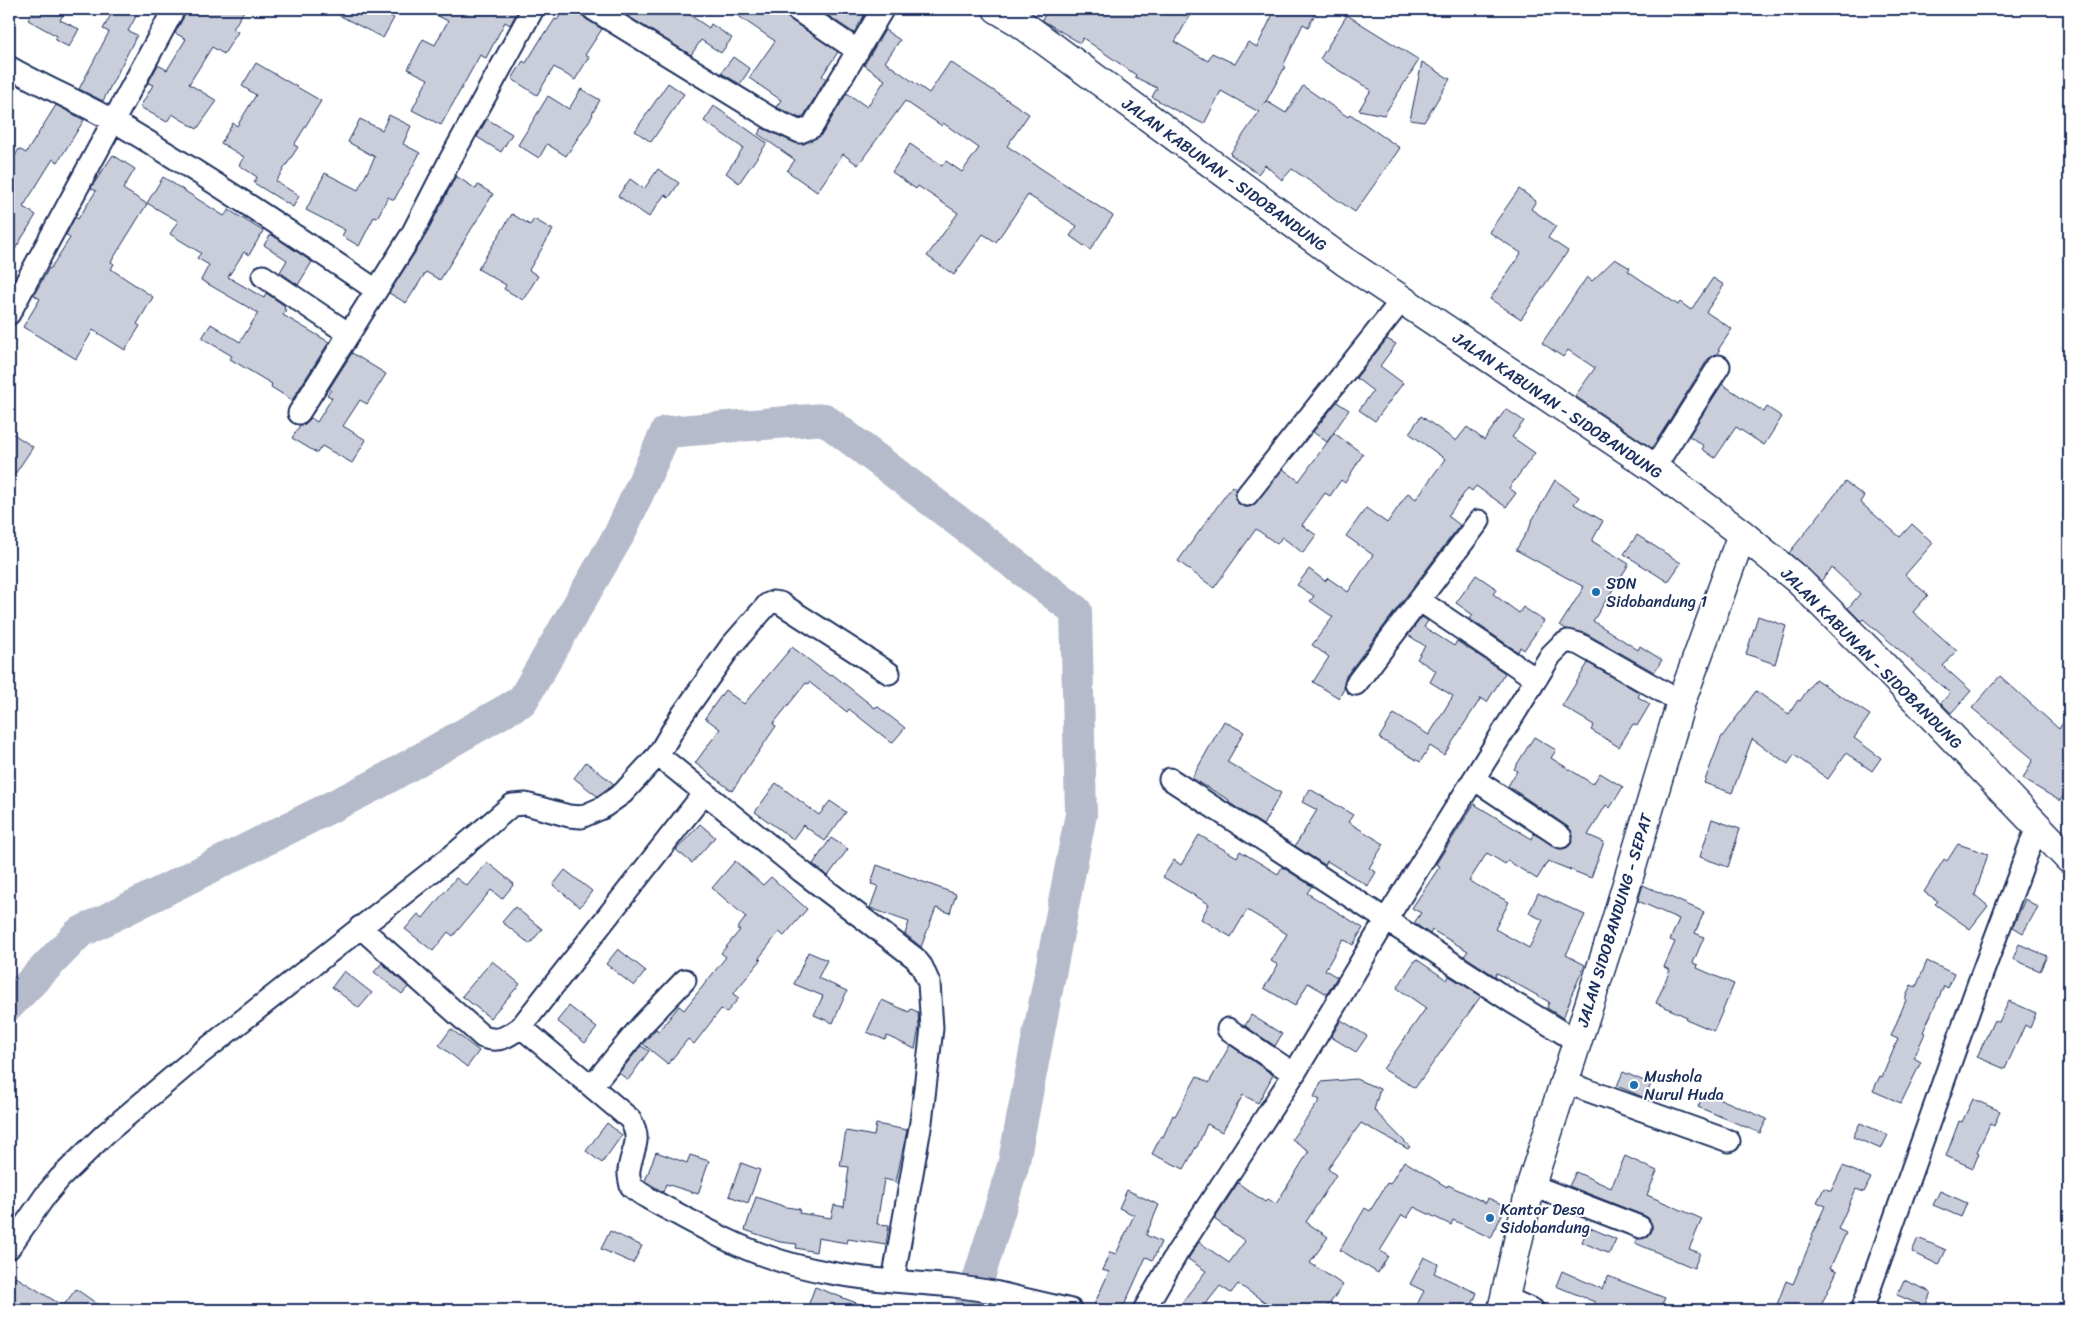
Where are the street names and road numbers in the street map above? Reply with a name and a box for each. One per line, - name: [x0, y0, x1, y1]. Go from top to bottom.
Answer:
- street label: JALAN KABUNAN - SIDOBANDUNG: [1115, 89, 1334, 259]
- street label: JALAN KABUNAN - SIDOBANDUNG: [1446, 323, 1669, 487]
- street label: JALAN KABUNAN - SIDOBANDUNG: [1773, 560, 1970, 756]
- street label: JALAN SIDOBANDUNG - SEPAT: [1568, 809, 1661, 1031]

